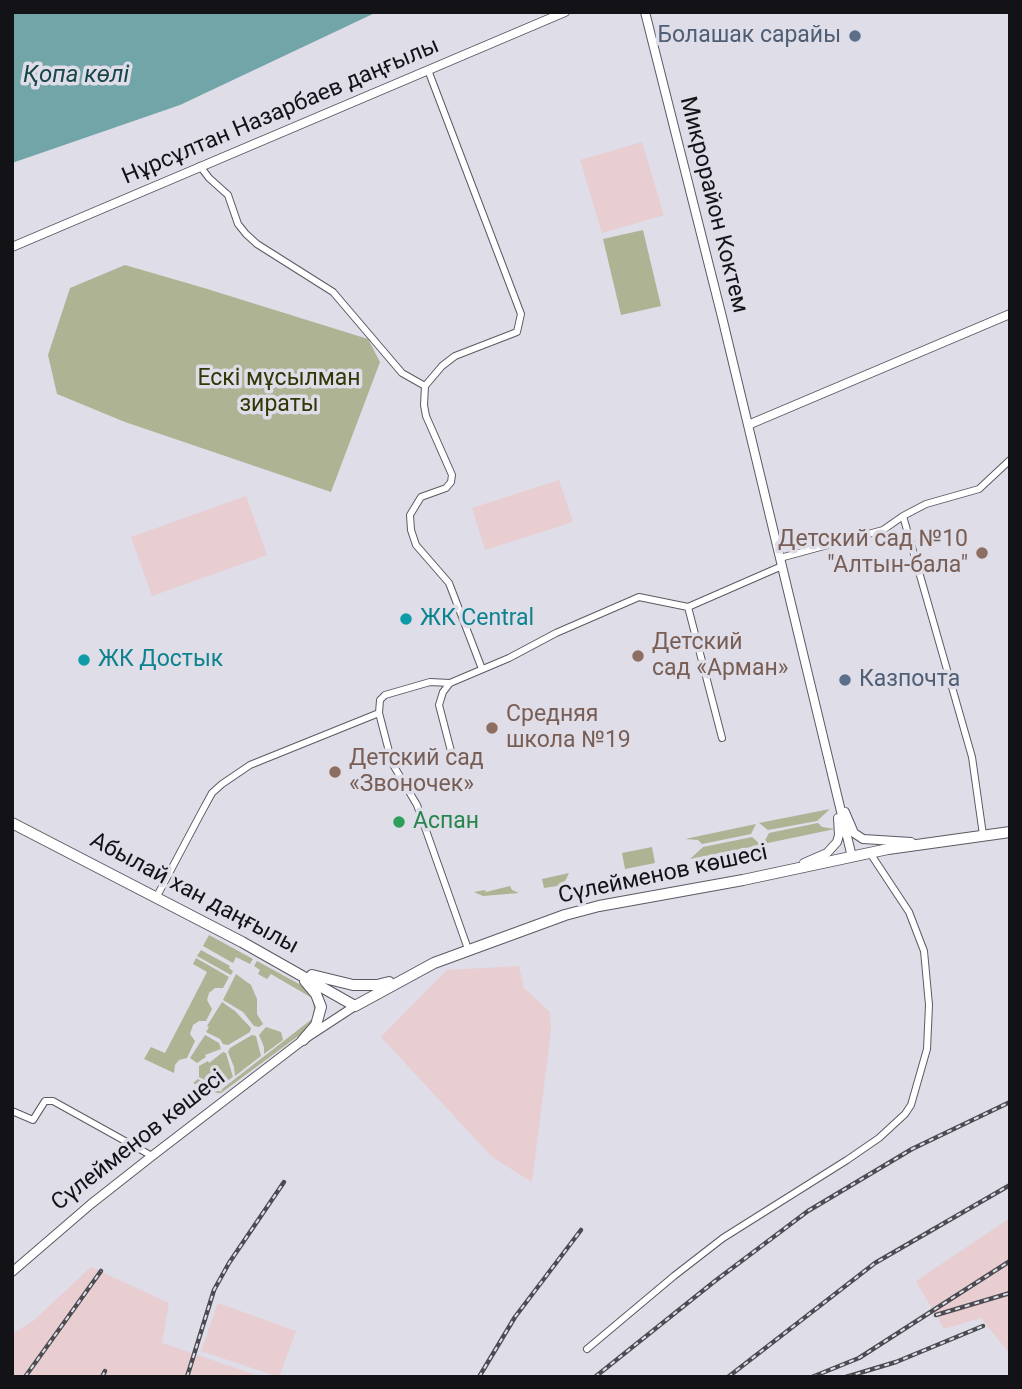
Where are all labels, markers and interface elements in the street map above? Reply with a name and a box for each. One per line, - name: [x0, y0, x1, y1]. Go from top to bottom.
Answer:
- place label: Болашак сарайы: [657, 22, 841, 50]
- marker: Болашак сарайы: [847, 28, 863, 44]
- street label: Нұрсұлтан Назарбаев даңғылы: [118, 33, 444, 191]
- water label: Қопа көлі: [23, 62, 129, 90]
- street label: Микрорайон Коктем: [673, 94, 753, 316]
- park label: Ескі мұсылман зираты: [197, 365, 361, 419]
- place label: Детский сад №10 "Алтын-бала": [778, 526, 968, 580]
- marker: Детский сад №10 "Алтын-бала": [974, 545, 990, 561]
- place label: ЖК Central: [420, 605, 534, 633]
- marker: ЖК Central: [398, 611, 414, 627]
- place label: Детский сад «Арман»: [652, 629, 788, 683]
- place label: ЖК Достык: [98, 646, 223, 674]
- marker: Детский сад «Арман»: [630, 648, 646, 664]
- marker: ЖК Достык: [76, 652, 92, 668]
- place label: Казпочта: [859, 666, 960, 694]
- marker: Казпочта: [837, 672, 853, 688]
- place label: Средняя школа №19: [506, 701, 631, 755]
- marker: Средняя школа №19: [484, 720, 500, 736]
- place label: Детский сад «Звоночек»: [349, 745, 484, 799]
- marker: Детский сад «Звоночек»: [327, 764, 343, 780]
- place label: Аспан: [413, 808, 479, 836]
- marker: Аспан: [391, 814, 407, 830]
- street label: Абылай хан даңғылы: [85, 827, 303, 961]
- street label: Сүлейменов көшесі: [556, 839, 770, 911]
- street label: Сүлейменов көшесі: [47, 1065, 231, 1217]

